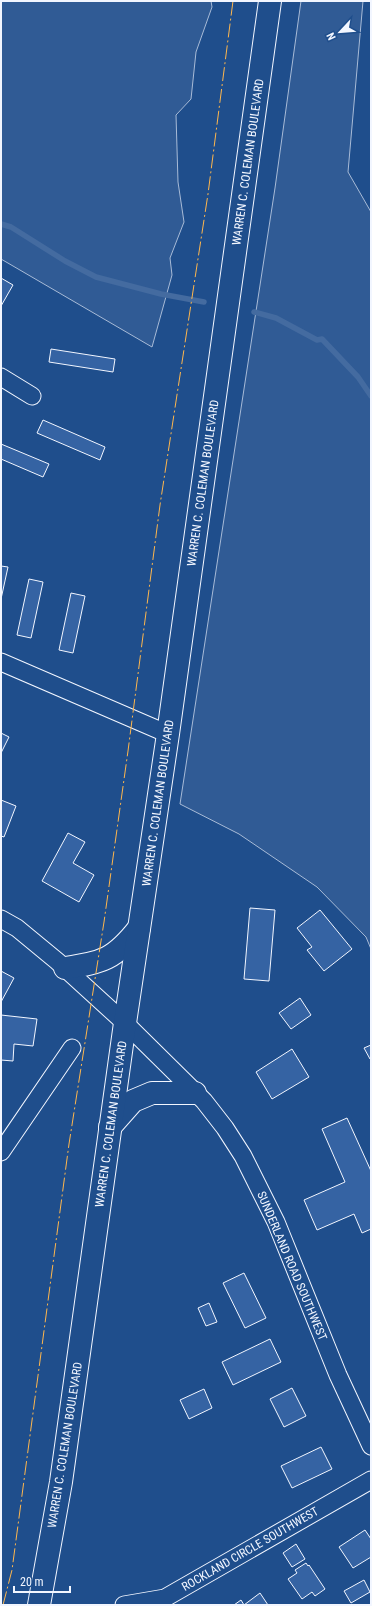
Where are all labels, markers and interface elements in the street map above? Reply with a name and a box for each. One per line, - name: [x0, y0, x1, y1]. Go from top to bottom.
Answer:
- north arrow: [320, 12, 360, 52]
- text: N: [324, 30, 339, 42]
- street label: WARREN C. COLEMAN BOULEVARD: [229, 78, 267, 246]
- street label: WARREN C. COLEMAN BOULEVARD: [184, 399, 222, 567]
- street label: WARREN C. COLEMAN BOULEVARD: [139, 719, 177, 887]
- street label: WARREN C. COLEMAN BOULEVARD: [92, 1040, 130, 1208]
- street label: SUNDERLAND ROAD SOUTHWEST: [254, 1189, 330, 1343]
- street label: WARREN C. COLEMAN BOULEVARD: [45, 1361, 85, 1529]
- street label: ROCKLAND CIRCLE SOUTHWEST: [179, 1504, 321, 1594]
- scale bar: [14, 1568, 70, 1594]
- text: 20 m: [20, 1575, 44, 1589]

